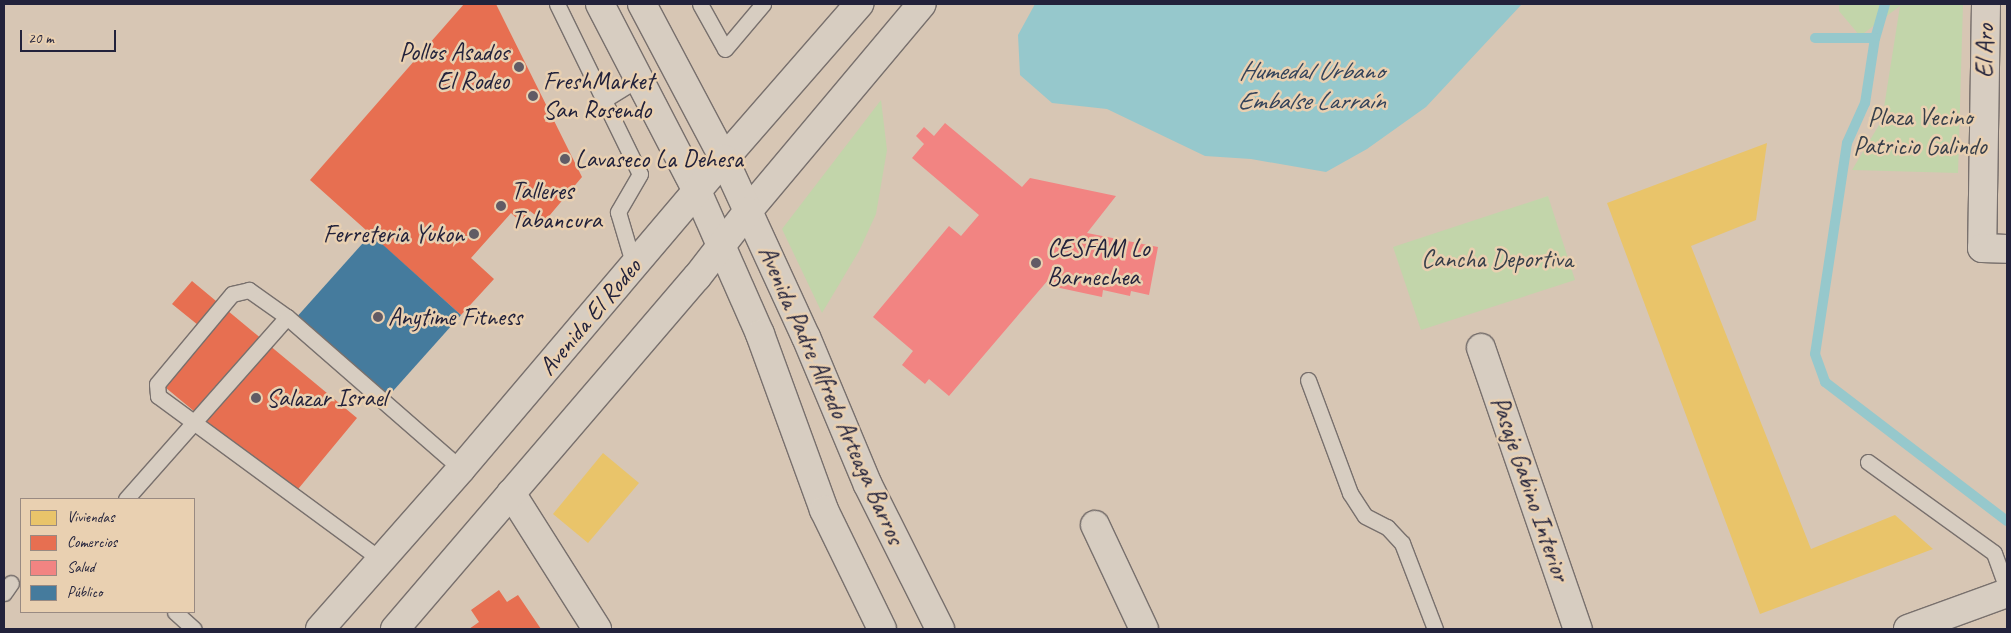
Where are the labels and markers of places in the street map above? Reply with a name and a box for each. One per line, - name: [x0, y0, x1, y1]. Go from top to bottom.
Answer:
- place label: Pollos Asados El Rodeo: [399, 38, 509, 97]
- marker: Pollos Asados El Rodeo: [513, 61, 525, 73]
- place label: FreshMarket San Rosendo: [543, 67, 654, 126]
- marker: FreshMarket San Rosendo: [527, 90, 539, 102]
- place label: Lavaseco La Dehesa: [575, 144, 744, 174]
- marker: Lavaseco La Dehesa: [559, 153, 571, 165]
- place label: Talleres Tabancura: [511, 177, 602, 236]
- marker: Talleres Tabancura: [495, 200, 507, 212]
- place label: Ferreteria Yukon: [323, 219, 464, 249]
- marker: Ferreteria Yukon: [468, 228, 480, 240]
- place label: CESFAM Lo Barnechea: [1047, 234, 1150, 293]
- marker: CESFAM Lo Barnechea: [1029, 256, 1043, 270]
- place label: Anytime Fitness: [388, 302, 522, 332]
- marker: Anytime Fitness: [372, 311, 384, 323]
- place label: Salazar Israel: [266, 383, 387, 413]
- marker: Salazar Israel: [250, 392, 262, 404]

